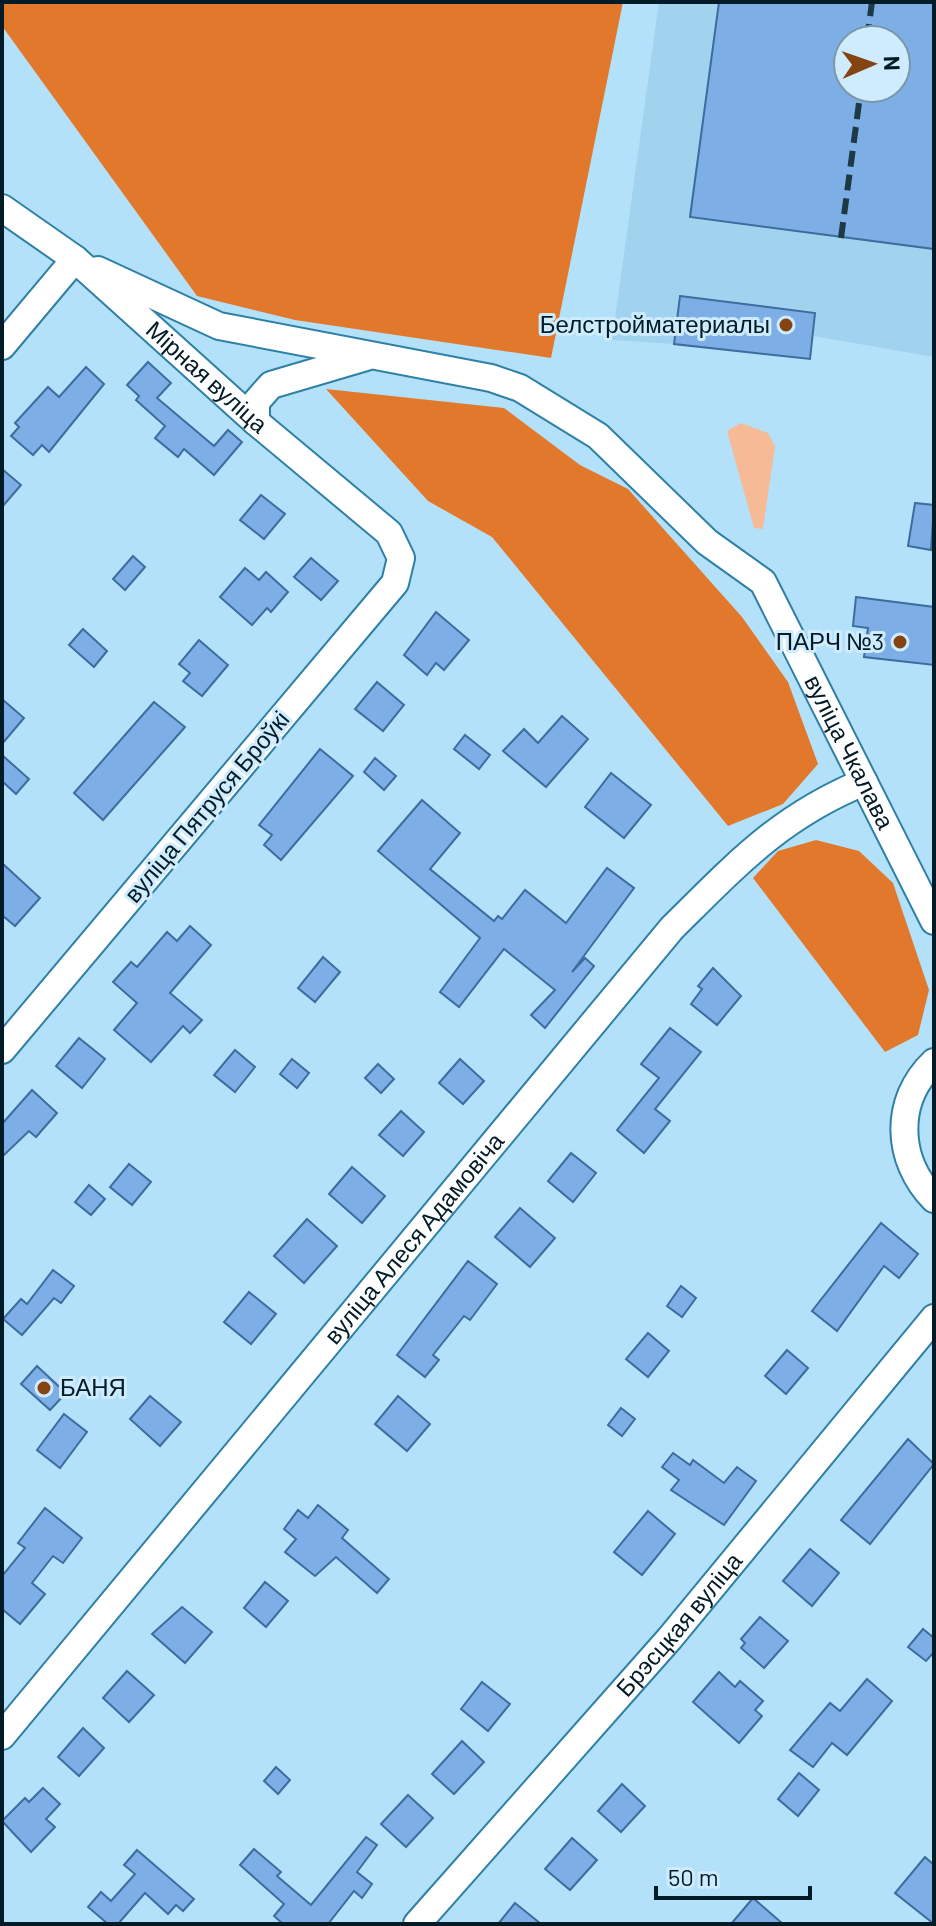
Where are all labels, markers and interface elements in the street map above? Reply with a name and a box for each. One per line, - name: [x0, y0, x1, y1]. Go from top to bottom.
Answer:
- north arrow: [832, 24, 912, 104]
- text: N: [880, 55, 906, 71]
- place label: Белстройматериалы: [540, 309, 770, 338]
- street label: Мірная вуліца: [141, 314, 274, 439]
- marker: Белстройматериалы: [777, 316, 795, 334]
- place label: ПАРЧ №3: [776, 626, 884, 655]
- marker: ПАРЧ №3: [891, 633, 909, 651]
- street label: вуліца Чкалава: [799, 670, 901, 834]
- street label: вуліца Пятруся Броўкі: [117, 704, 294, 908]
- street label: вуліца Алеся Адамовіча: [317, 1126, 509, 1349]
- place label: БАНЯ: [60, 1372, 126, 1401]
- marker: БАНЯ: [35, 1379, 53, 1397]
- street label: Брэсцкая вуліца: [609, 1546, 748, 1702]
- scale bar: [656, 1850, 810, 1900]
- text: 50 m: [668, 1862, 719, 1891]

